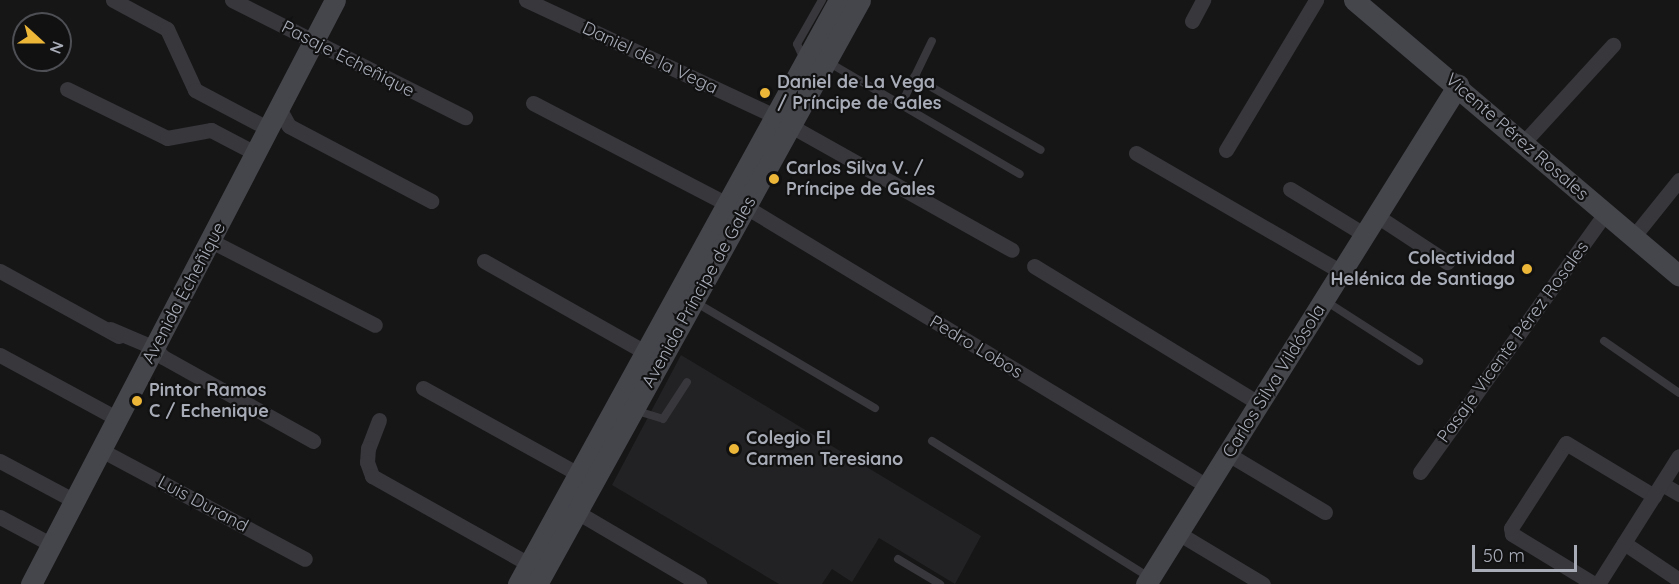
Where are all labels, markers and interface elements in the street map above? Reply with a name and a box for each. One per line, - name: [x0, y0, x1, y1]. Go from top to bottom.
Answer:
- north arrow: [12, 12, 72, 72]
- street label: Pasaje Echeñique: [278, 16, 418, 102]
- street label: Daniel de la Vega: [579, 17, 721, 99]
- text: N: [45, 39, 68, 57]
- street label: Vicente Pérez Rosales: [1441, 69, 1593, 205]
- place label: Daniel de La Vega / Príncipe de Gales: [777, 72, 942, 115]
- marker: Daniel de La Vega / Príncipe de Gales: [758, 86, 772, 100]
- place label: Carlos Silva V. / Príncipe de Gales: [786, 158, 935, 201]
- marker: Carlos Silva V. / Príncipe de Gales: [767, 172, 781, 186]
- street label: Avenida Príncipe de Gales: [637, 193, 761, 391]
- street label: Avenida Echeñique: [138, 219, 230, 367]
- street label: Pasaje Vicente Pérez Rosales: [1433, 237, 1593, 447]
- place label: Colectividad Helénica de Santiago: [1330, 248, 1515, 290]
- marker: Colectividad Helénica de Santiago: [1520, 262, 1534, 276]
- street label: Carlos Silva Vildósola: [1218, 300, 1330, 462]
- street label: Pedro Lobos: [926, 311, 1026, 383]
- place label: Pintor Ramos C / Echenique: [149, 380, 269, 422]
- marker: Pintor Ramos C / Echenique: [130, 394, 144, 408]
- place label: Colegio El Carmen Teresiano: [746, 428, 903, 470]
- marker: Colegio El Carmen Teresiano: [727, 442, 741, 456]
- street label: Luis Durand: [154, 471, 252, 537]
- scale bar: [1475, 533, 1580, 571]
- text: 50 m: [1483, 544, 1525, 567]

